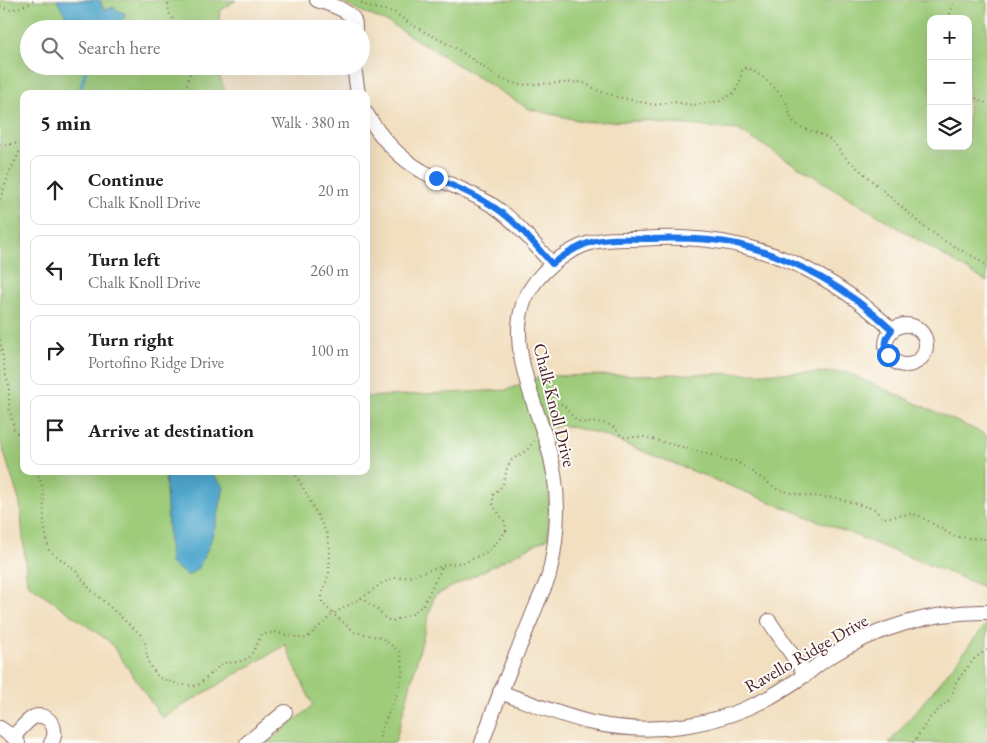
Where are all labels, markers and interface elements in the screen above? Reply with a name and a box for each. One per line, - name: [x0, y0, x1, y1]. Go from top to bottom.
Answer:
- map controls: [927, 15, 972, 150]
- button: +: [927, 15, 972, 60]
- search box: [20, 20, 370, 75]
- icon: search: [38, 34, 66, 62]
- text: Search here: [78, 35, 160, 60]
- button: −: [927, 60, 972, 105]
- button: layers: [927, 105, 972, 150]
- text: 5 min: [40, 109, 91, 136]
- text: Walk · 380 m: [271, 112, 350, 133]
- text: Continue: [88, 167, 163, 192]
- route end: [425, 167, 448, 190]
- icon: ahead: [41, 176, 69, 204]
- text: 20 m: [318, 180, 349, 201]
- text: Chalk Knoll Drive: [88, 192, 201, 213]
- text: Turn left: [88, 247, 160, 272]
- icon: left: [41, 256, 69, 284]
- text: 260 m: [310, 260, 349, 281]
- text: Chalk Knoll Drive: [88, 272, 201, 293]
- text: Turn right: [88, 327, 174, 352]
- icon: right: [41, 336, 69, 364]
- text: 100 m: [310, 340, 349, 361]
- street label: Chalk Knoll Drive: [529, 341, 581, 469]
- route start: [877, 344, 900, 367]
- text: Portofino Ridge Drive: [88, 352, 224, 373]
- icon: arrive: [41, 416, 69, 444]
- text: Arrive at destination: [88, 418, 254, 443]
- street label: Ravello Ridge Drive: [740, 608, 872, 698]

